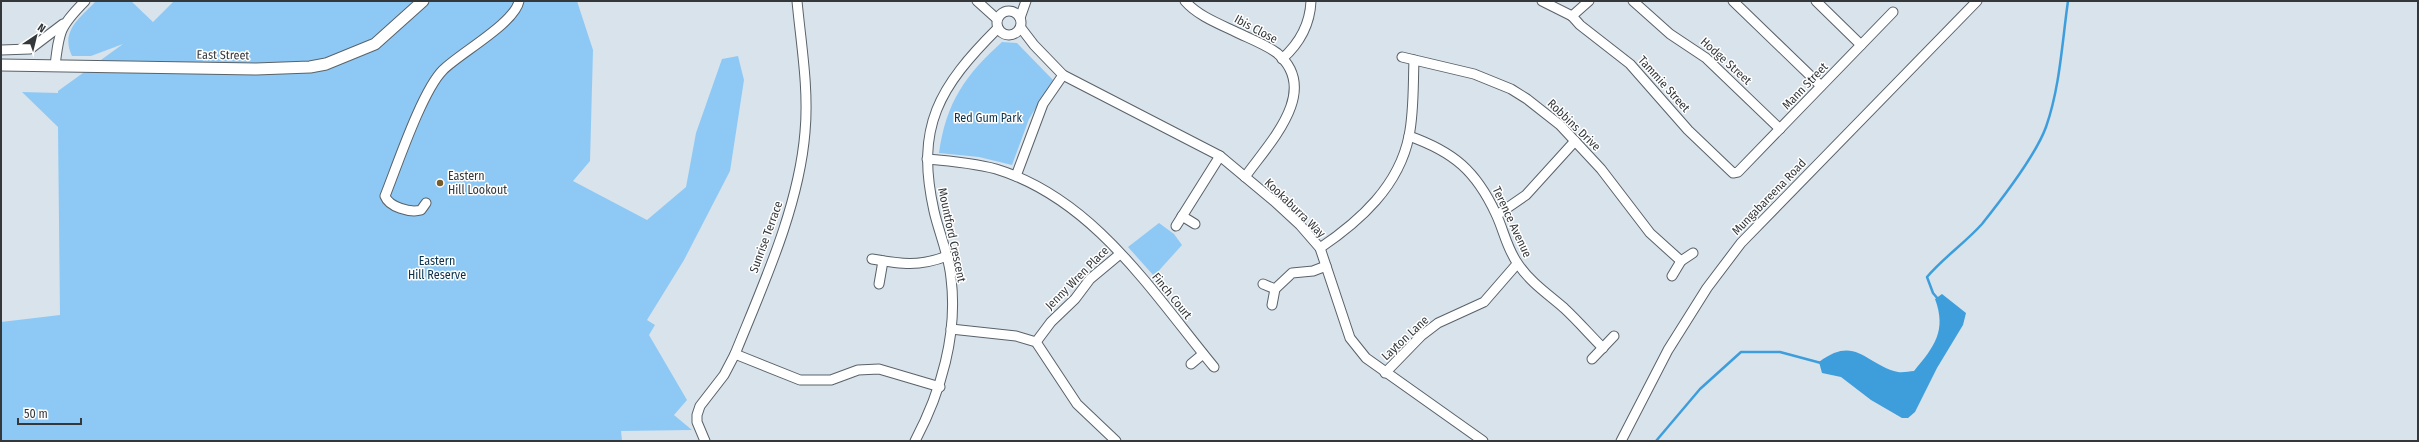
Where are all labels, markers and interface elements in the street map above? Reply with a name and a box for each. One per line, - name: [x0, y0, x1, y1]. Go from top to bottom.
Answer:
- street label: Ibis Close: [1232, 12, 1280, 46]
- north arrow: [16, 16, 56, 56]
- text: N: [35, 21, 48, 35]
- street label: Hodge Street: [1698, 34, 1754, 88]
- street label: East Street: [197, 48, 250, 62]
- street label: Tammie Street: [1635, 53, 1693, 115]
- street label: Mann Street: [1779, 60, 1831, 112]
- street label: Robbins Drive: [1545, 96, 1603, 154]
- park label: Red Gum Park: [954, 111, 1022, 125]
- street label: Mungabareena Road: [1729, 156, 1809, 238]
- place label: Eastern Hill Lookout: [448, 169, 507, 197]
- street label: Kookaburra Way: [1262, 175, 1329, 241]
- marker: Eastern Hill Lookout: [435, 178, 445, 188]
- street label: Terence Avenue: [1489, 184, 1535, 260]
- street label: Mountford Crescent: [935, 186, 969, 284]
- street label: Sunrise Terrace: [747, 199, 785, 275]
- street label: Jenny Wren Place: [1042, 243, 1112, 313]
- park label: Eastern Hill Reserve: [408, 254, 466, 282]
- street label: Finch Court: [1149, 270, 1195, 322]
- street label: Layton Lane: [1379, 313, 1431, 363]
- scale bar: [18, 400, 81, 426]
- text: 50 m: [24, 407, 48, 421]

